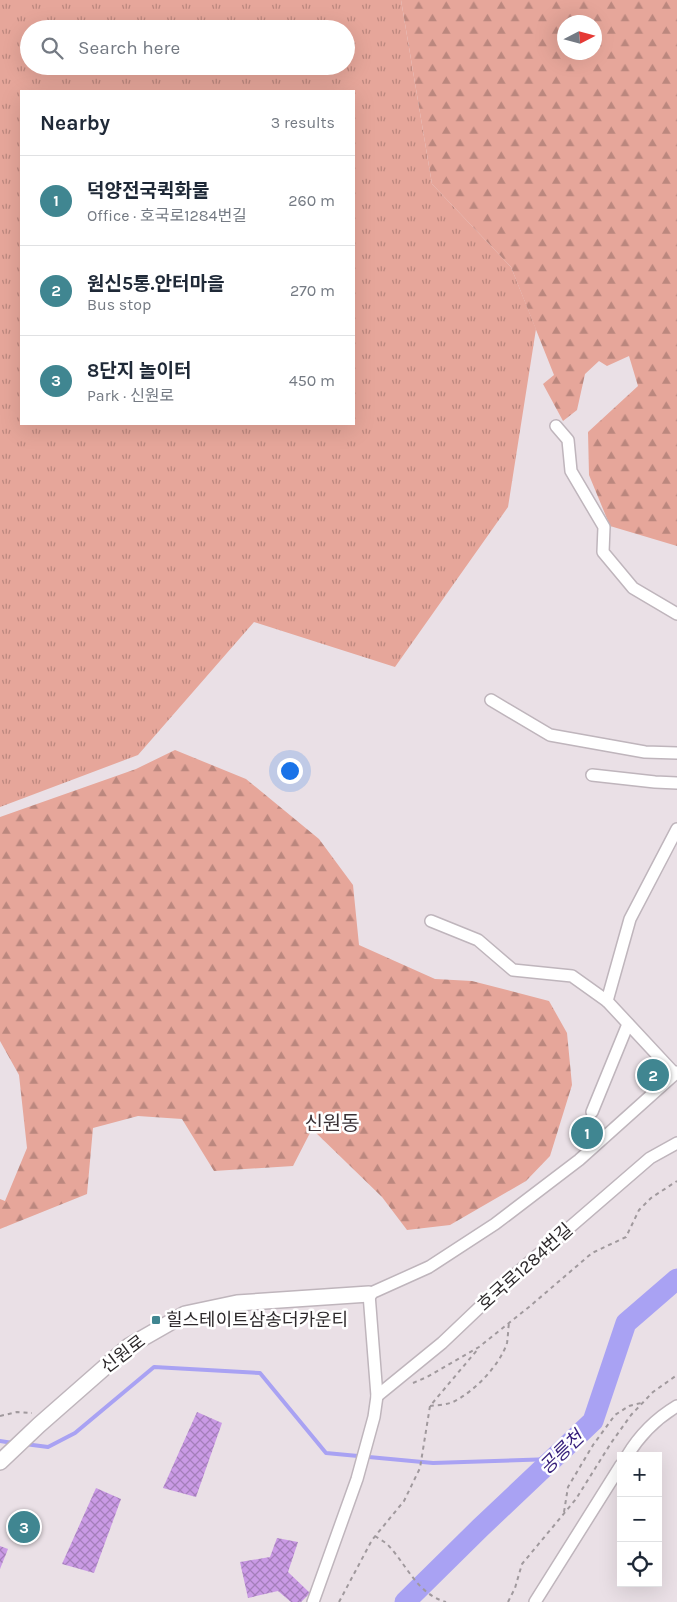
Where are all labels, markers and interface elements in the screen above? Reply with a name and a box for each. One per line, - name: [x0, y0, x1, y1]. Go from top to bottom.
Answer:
- north arrow: [557, 15, 602, 60]
- search box: [20, 20, 355, 75]
- icon: search: [38, 34, 66, 62]
- text: Search here: [78, 37, 180, 59]
- text: Nearby: [40, 111, 110, 135]
- text: 3 results: [271, 113, 335, 132]
- text: 덕양전국퀵화물: [87, 180, 209, 202]
- text: 1: [53, 191, 59, 210]
- text: 260 m: [288, 191, 335, 210]
- text: Office · 호국로1284번길: [87, 206, 247, 225]
- text: 원신5통.안터마을: [87, 273, 225, 295]
- text: 2: [51, 281, 61, 300]
- text: 270 m: [290, 281, 335, 300]
- text: Bus stop: [87, 295, 151, 314]
- text: 8단지 놀이터: [87, 360, 192, 382]
- text: 3: [51, 371, 61, 390]
- text: 450 m: [289, 371, 335, 390]
- text: Park · 신원로: [87, 386, 174, 405]
- your location: [277, 758, 303, 784]
- pin: 2: [637, 1056, 669, 1094]
- district label: 신원동: [304, 1112, 360, 1135]
- pin: 1: [571, 1114, 603, 1152]
- street label: 호국로1284번길: [473, 1219, 577, 1315]
- place label: 힐스테이트삼송더카운티: [166, 1309, 348, 1331]
- marker: 힐스테이트삼송더카운티: [150, 1314, 162, 1326]
- street label: 신원로: [97, 1330, 149, 1378]
- water label: 공릉천: [535, 1426, 589, 1479]
- map controls: [617, 1452, 662, 1587]
- button: +: [617, 1452, 662, 1497]
- button: −: [617, 1497, 662, 1542]
- pin: 3: [8, 1508, 40, 1546]
- button: locate: [617, 1542, 662, 1587]

